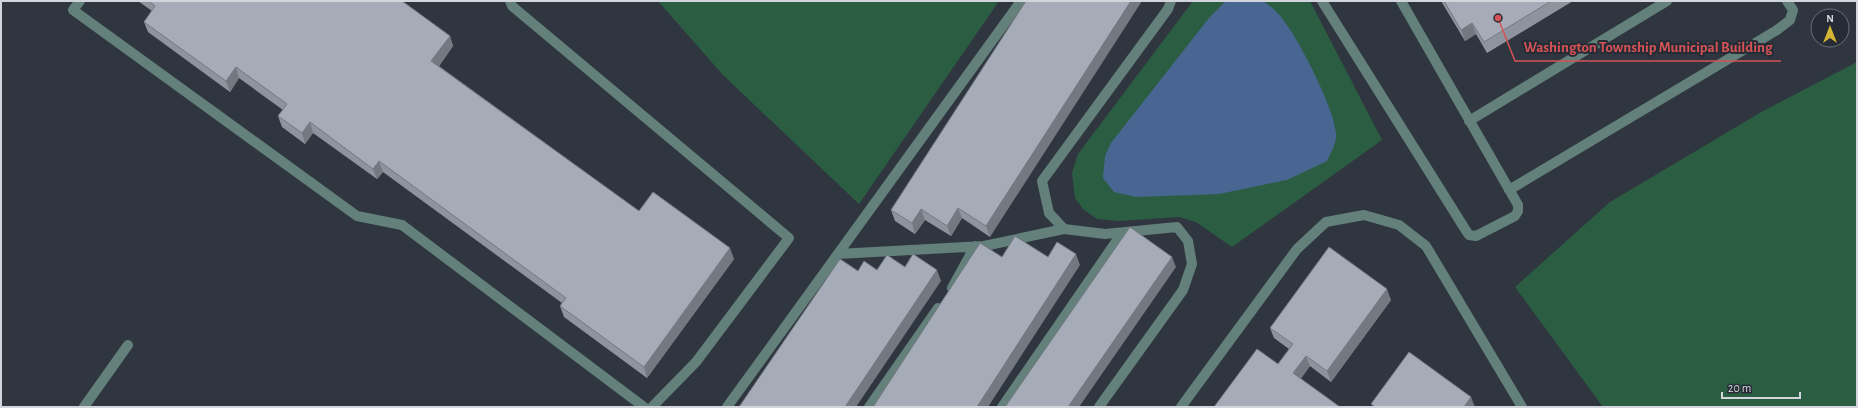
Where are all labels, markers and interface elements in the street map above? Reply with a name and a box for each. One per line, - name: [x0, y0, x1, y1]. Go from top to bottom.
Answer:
- north arrow: [1810, 8, 1850, 48]
- text: N: [1826, 13, 1834, 24]
- callout: Washington Township Municipal Building: [1515, 34, 1781, 61]
- text: Washington Township Municipal Building: [1523, 40, 1773, 55]
- scale bar: [1722, 374, 1800, 400]
- text: 20 m: [1728, 382, 1751, 394]

